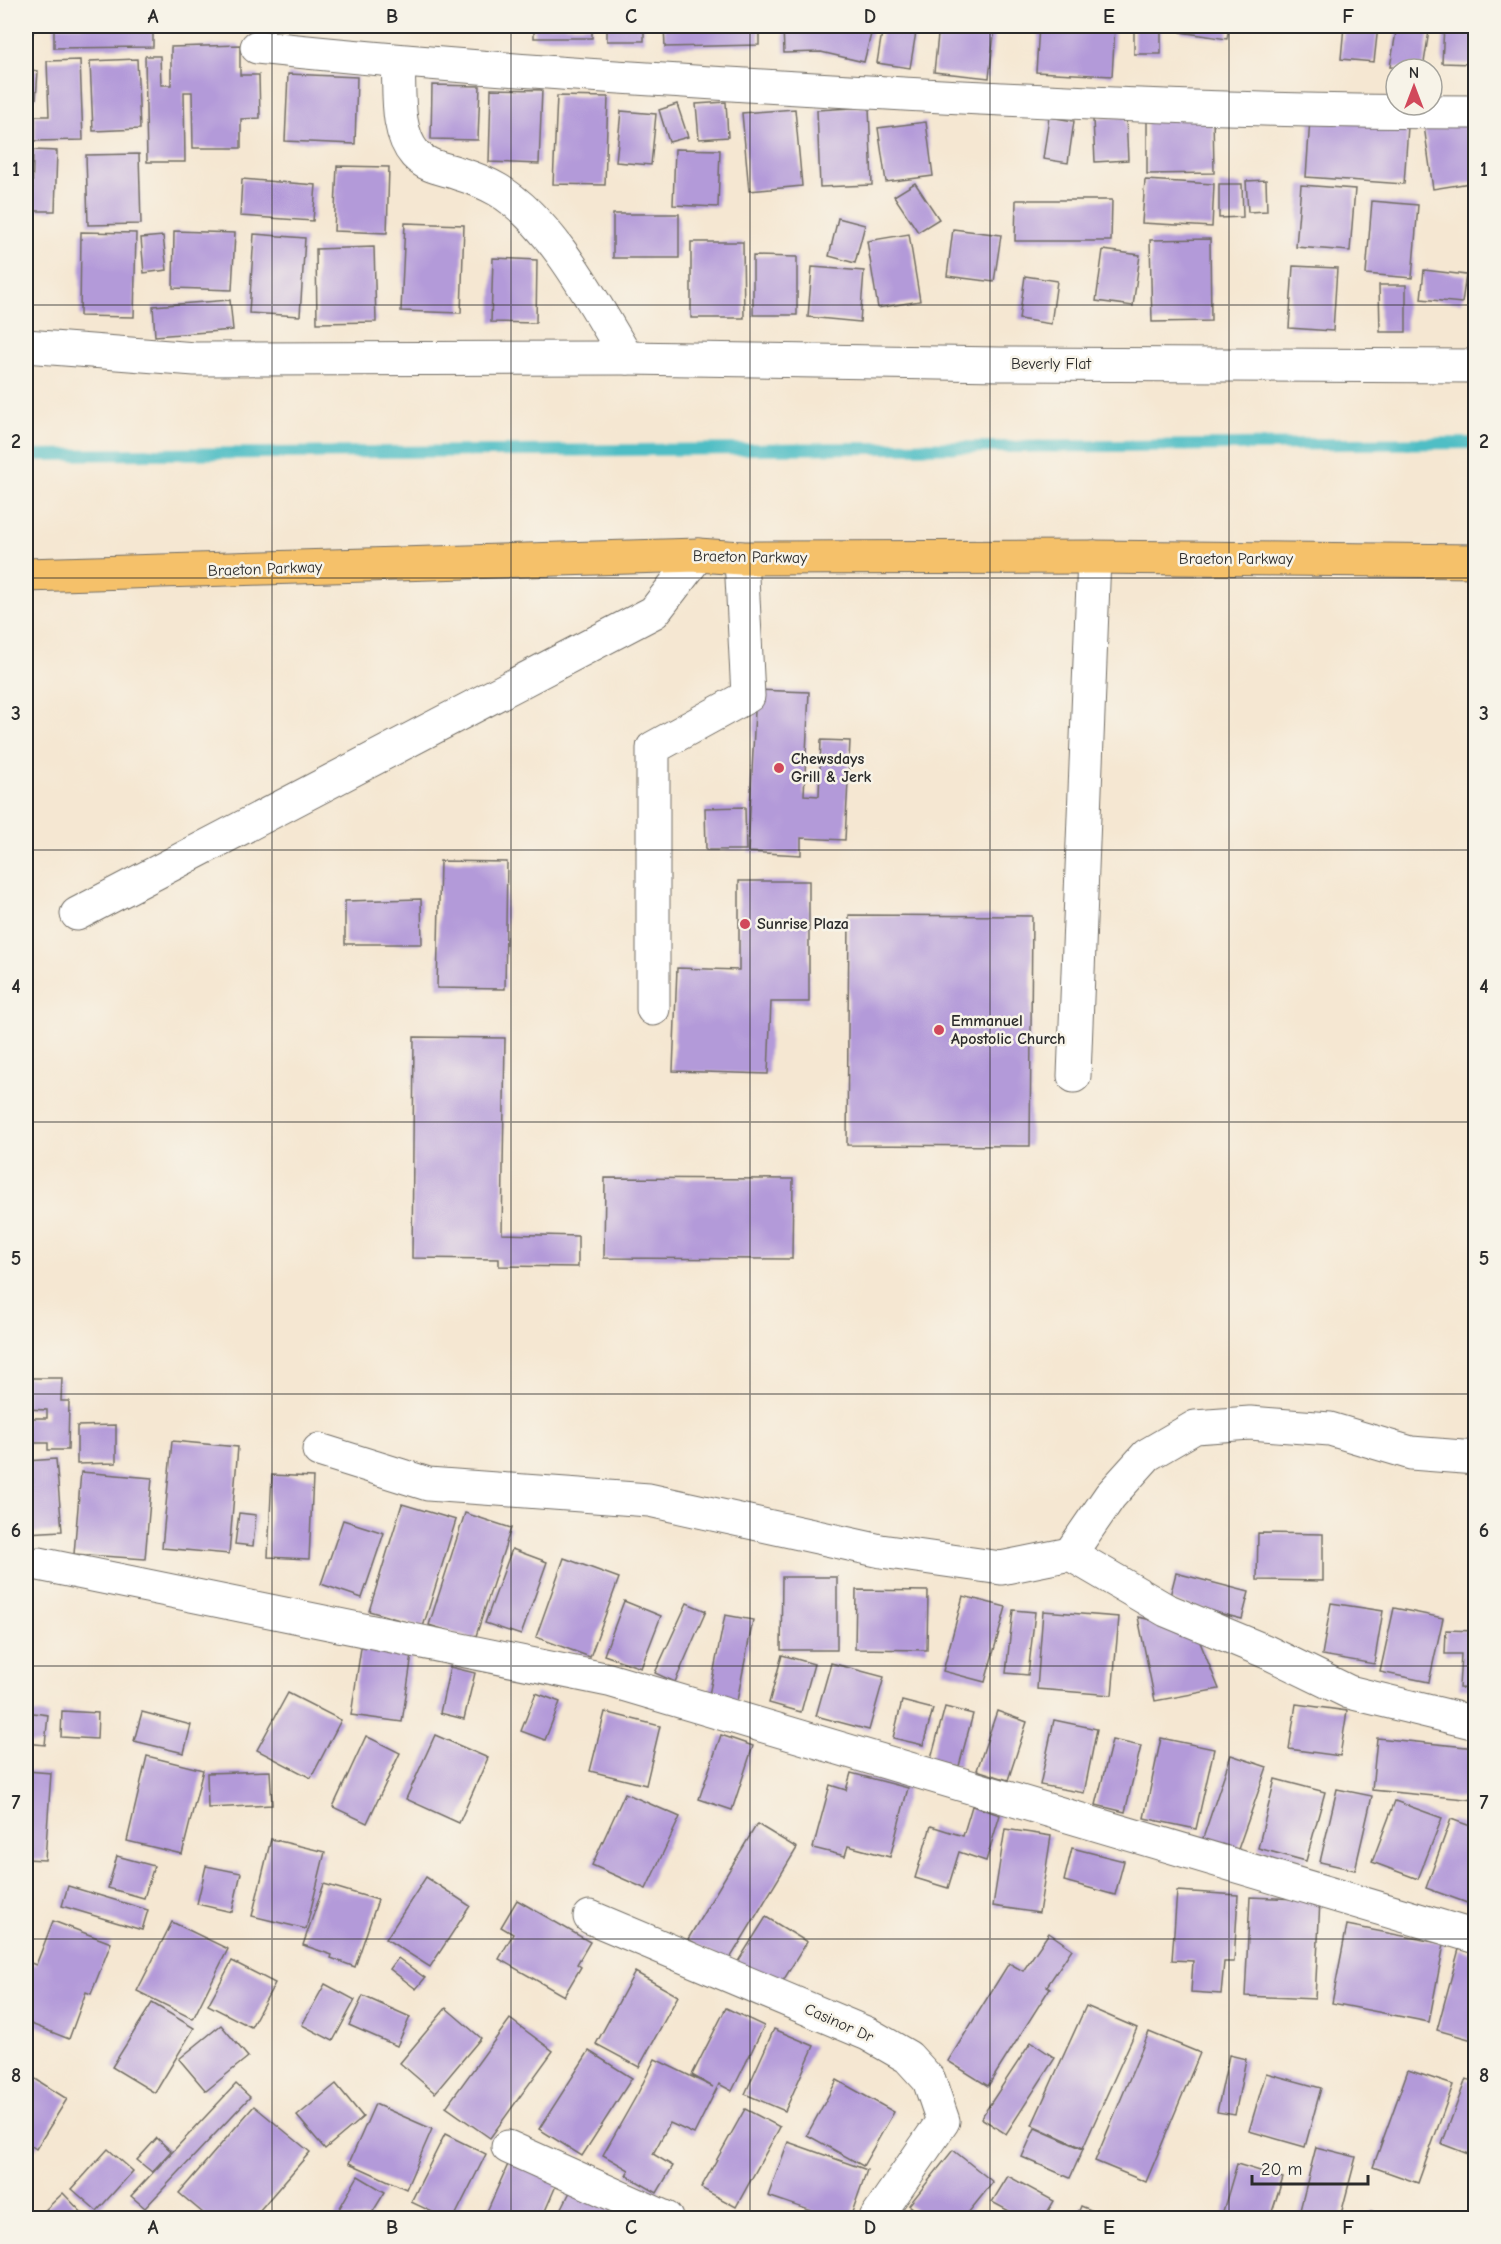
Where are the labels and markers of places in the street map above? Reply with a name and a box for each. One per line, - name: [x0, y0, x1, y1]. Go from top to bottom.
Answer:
- place label: Chewsdays Grill & Jerk: [791, 750, 871, 786]
- marker: Chewsdays Grill & Jerk: [772, 761, 786, 775]
- place label: Sunrise Plaza: [757, 915, 849, 933]
- marker: Sunrise Plaza: [738, 917, 752, 931]
- place label: Emmanuel Apostolic Church: [951, 1012, 1066, 1048]
- marker: Emmanuel Apostolic Church: [932, 1023, 946, 1037]

